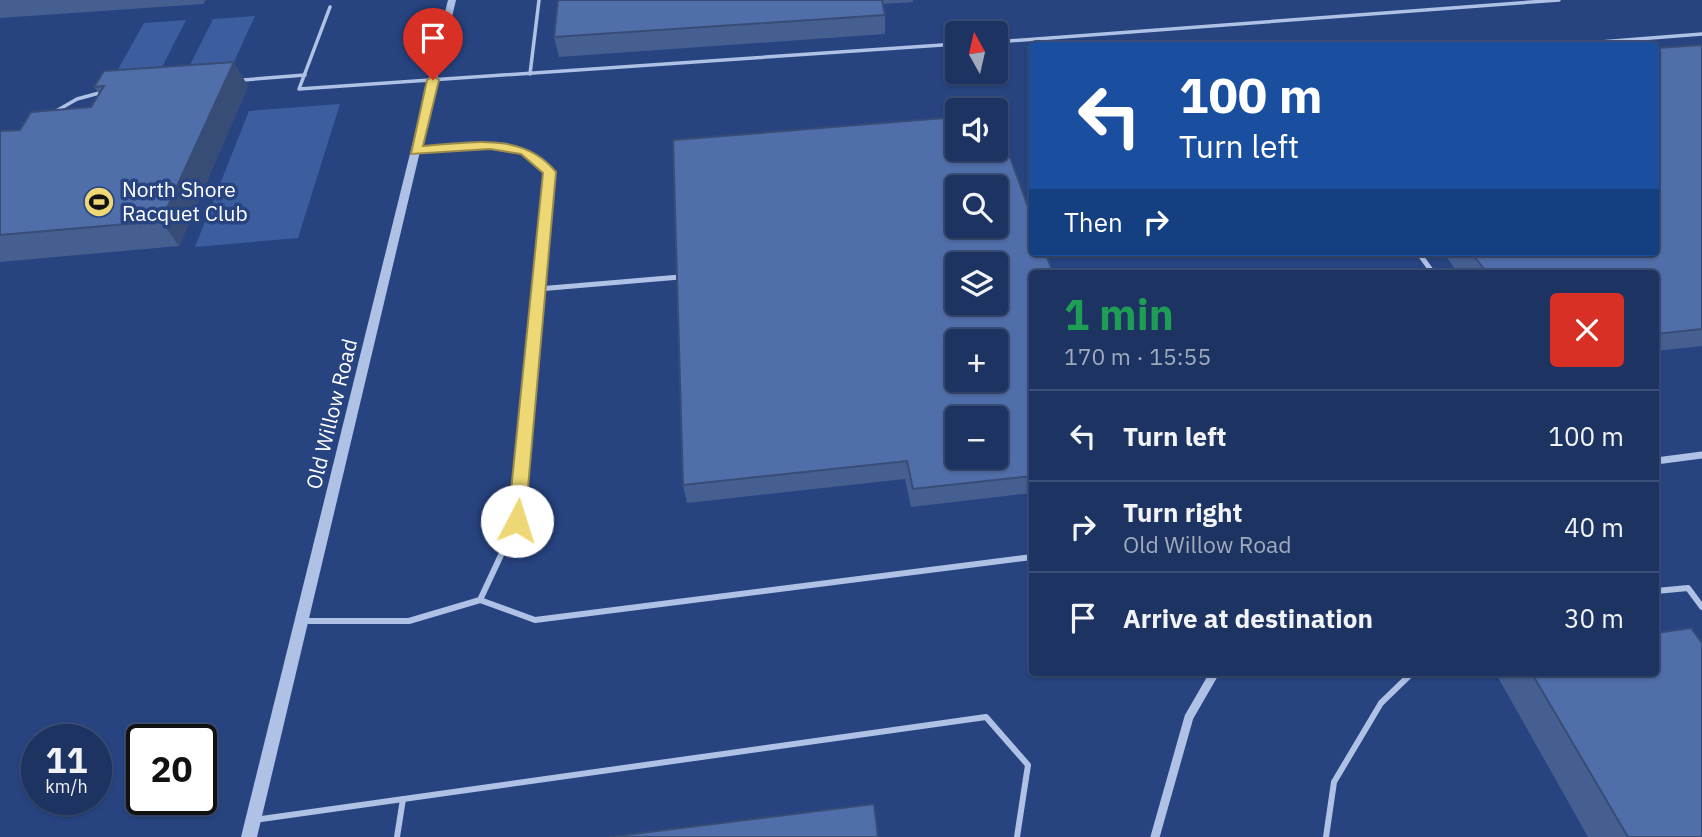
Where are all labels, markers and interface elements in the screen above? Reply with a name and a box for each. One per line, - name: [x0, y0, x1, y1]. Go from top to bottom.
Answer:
- pin: [403, 8, 463, 80]
- icon: arrive: [414, 19, 452, 57]
- north arrow: [945, 21, 1008, 84]
- map controls: [945, 21, 1008, 469]
- text: 100 m: [1179, 63, 1323, 126]
- icon: left: [1064, 70, 1155, 161]
- button: sound: [945, 98, 1008, 161]
- text: Turn left: [1179, 125, 1299, 167]
- place label: North Shore Racquet Club: [122, 175, 248, 227]
- button: search: [945, 175, 1008, 238]
- sports icon: North Shore Racquet Club: [82, 185, 116, 219]
- icon: right: [1137, 203, 1175, 241]
- text: Then: [1064, 205, 1123, 239]
- button: layers: [945, 252, 1008, 315]
- text: 1 min: [1064, 287, 1174, 342]
- button: close: [1550, 293, 1624, 367]
- button: +: [945, 329, 1008, 392]
- street label: Old Willow Road: [299, 336, 363, 492]
- text: 170 m · 15:55: [1064, 341, 1211, 371]
- button: −: [945, 406, 1008, 469]
- icon: left: [1064, 417, 1102, 455]
- text: Turn left: [1123, 419, 1226, 453]
- text: 100 m: [1548, 419, 1624, 453]
- position arrow: [480, 484, 554, 558]
- text: Turn right: [1123, 495, 1242, 529]
- icon: right: [1064, 508, 1102, 546]
- text: 40 m: [1564, 510, 1624, 544]
- text: Old Willow Road: [1123, 529, 1292, 559]
- icon: arrive: [1064, 599, 1102, 637]
- text: Arrive at destination: [1123, 601, 1373, 635]
- text: 30 m: [1564, 601, 1624, 635]
- speed limit sign: 20: [126, 724, 217, 815]
- text: 11: [45, 737, 88, 783]
- text: km/h: [45, 775, 88, 798]

